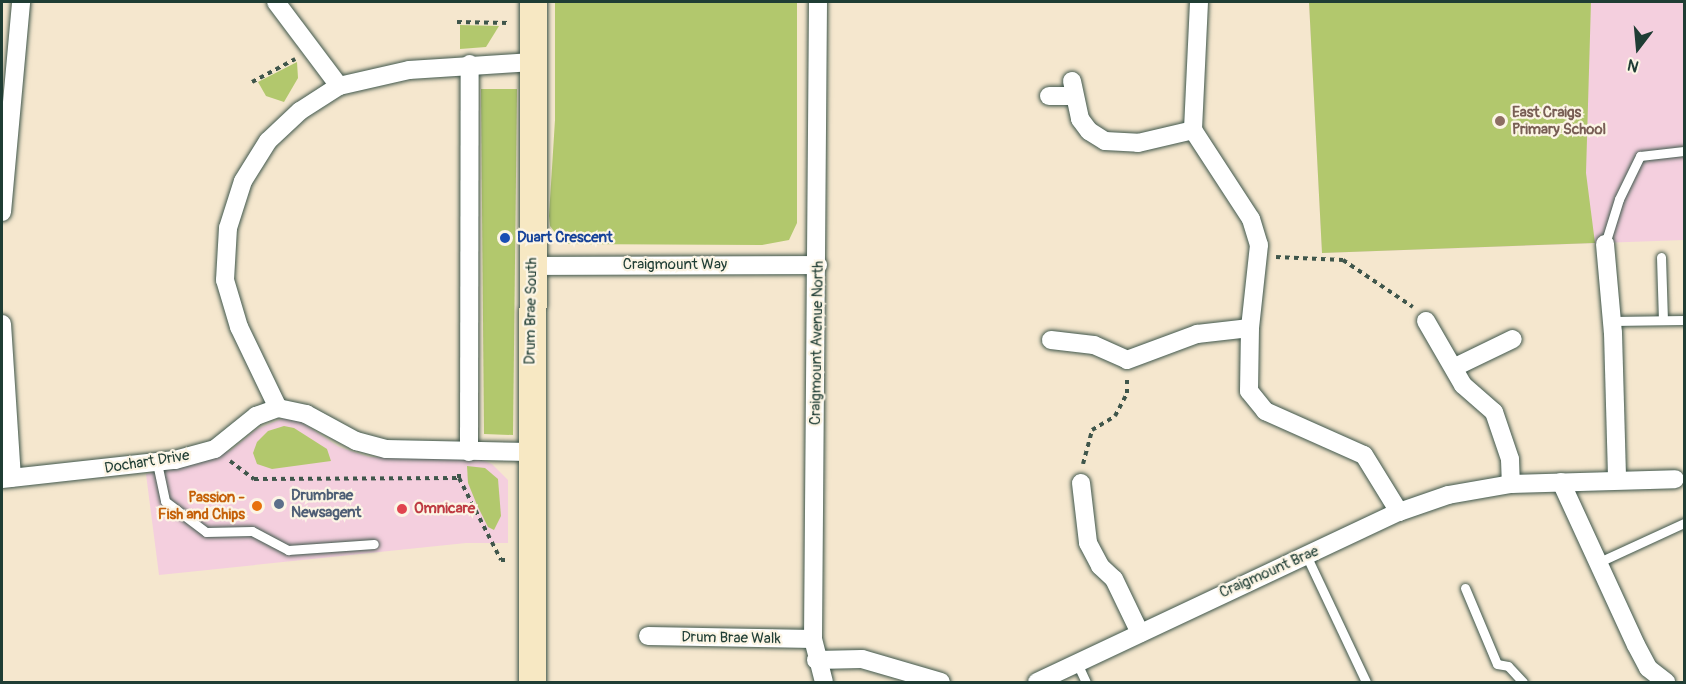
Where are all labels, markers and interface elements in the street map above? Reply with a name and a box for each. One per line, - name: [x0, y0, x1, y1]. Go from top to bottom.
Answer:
- north arrow: [1608, 18, 1668, 78]
- text: N: [1625, 54, 1641, 76]
- place label: East Craigs Primary School: [1512, 103, 1606, 138]
- marker: East Craigs Primary School: [1493, 114, 1507, 128]
- place label: Duart Crescent: [517, 229, 613, 247]
- marker: Duart Crescent: [498, 231, 512, 245]
- street label: Craigmount Way: [623, 256, 727, 274]
- street label: Drum Brae South: [521, 257, 541, 365]
- street label: Craigmount Avenue North: [807, 261, 827, 425]
- street label: Dochart Drive: [103, 446, 191, 478]
- place label: Drumbrae Newsagent: [291, 486, 361, 521]
- place label: Passion - Fish and Chips: [158, 488, 245, 523]
- marker: Drumbrae Newsagent: [272, 497, 286, 511]
- marker: Passion - Fish and Chips: [250, 499, 264, 513]
- place label: Omnicare: [414, 500, 475, 518]
- marker: Omnicare: [395, 502, 409, 516]
- street label: Craigmount Brae: [1217, 542, 1321, 602]
- street label: Drum Brae Walk: [681, 628, 781, 648]

